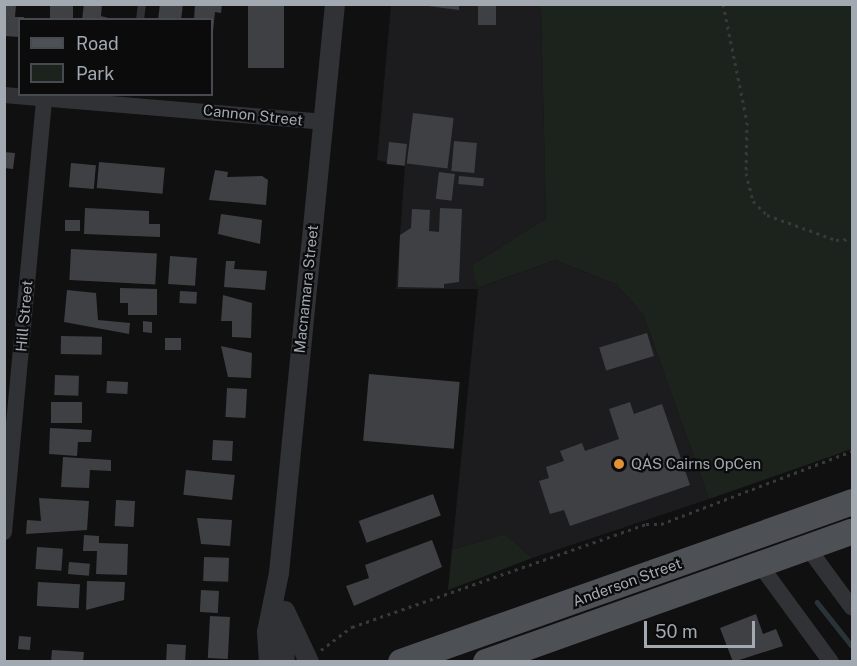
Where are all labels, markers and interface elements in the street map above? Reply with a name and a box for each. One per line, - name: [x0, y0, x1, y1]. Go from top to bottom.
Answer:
- legend: [18, 18, 213, 96]
- text: Road: [76, 33, 119, 54]
- text: Park: [76, 63, 114, 84]
- street label: Cannon Street: [202, 101, 304, 129]
- street label: Macnamara Street: [290, 224, 322, 354]
- street label: Hill Street: [12, 280, 36, 352]
- place label: QAS Cairns OpCen: [631, 455, 761, 473]
- marker: QAS Cairns OpCen: [612, 457, 626, 471]
- street label: Anderson Street: [570, 554, 684, 610]
- scale bar: [647, 609, 758, 647]
- text: 50 m: [655, 621, 698, 642]

